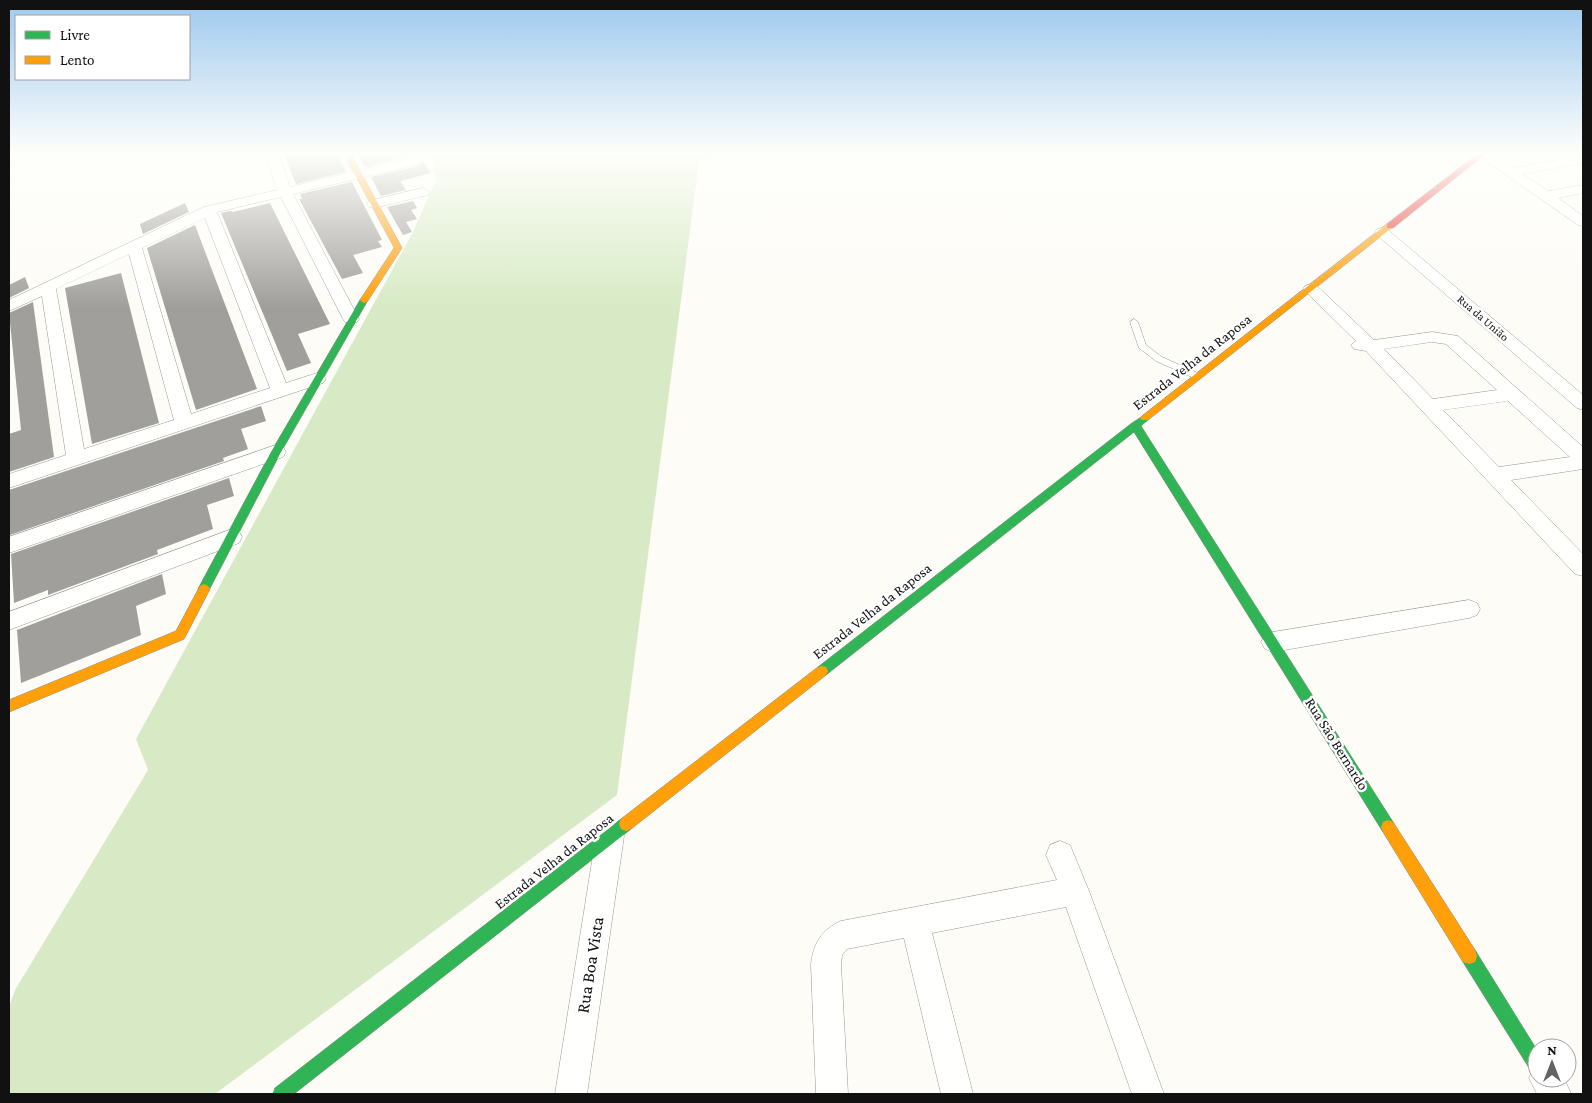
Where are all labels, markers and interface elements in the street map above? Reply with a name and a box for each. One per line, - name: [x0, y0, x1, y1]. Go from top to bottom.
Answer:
- legend: [15, 15, 190, 80]
- text: Livre: [60, 27, 90, 43]
- text: Lento: [60, 52, 94, 68]
- street label: Rua da União: [1454, 292, 1512, 344]
- street label: Estrada Velha da Raposa: [1130, 311, 1255, 414]
- street label: Estrada Velha da Raposa: [810, 560, 935, 663]
- street label: Rua São Bernardo: [1302, 695, 1372, 793]
- street label: Estrada Velha da Raposa: [492, 810, 617, 913]
- street label: Rua Boa Vista: [573, 915, 607, 1015]
- north arrow: [1527, 1038, 1577, 1088]
- text: N: [1547, 1042, 1557, 1058]

